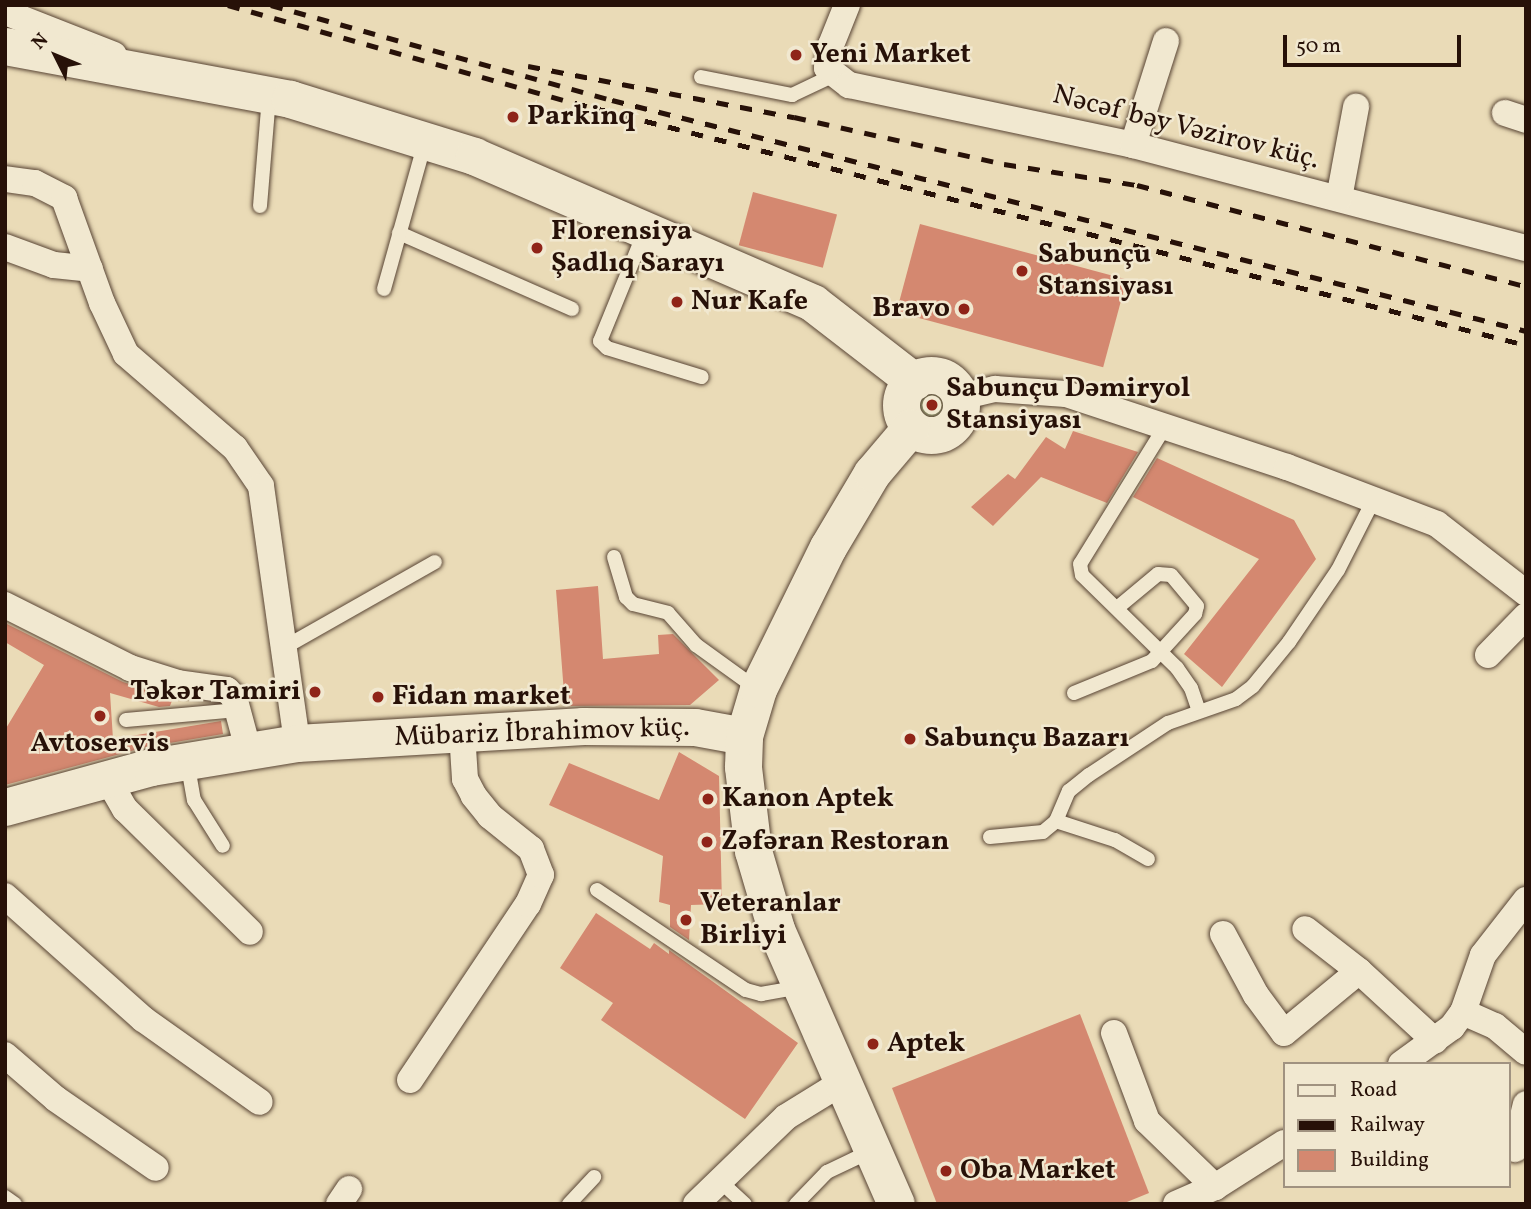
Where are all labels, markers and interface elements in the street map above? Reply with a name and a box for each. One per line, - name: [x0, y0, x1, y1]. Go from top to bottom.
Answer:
- north arrow: [21, 21, 91, 91]
- scale bar: [1286, 21, 1464, 65]
- text: N: [26, 28, 55, 56]
- text: 50 m: [1296, 32, 1341, 61]
- place label: Yeni Market: [810, 38, 971, 72]
- marker: Yeni Market: [788, 47, 804, 63]
- street label: Nəcəf bəy Vəzirov küç.: [1049, 79, 1323, 177]
- place label: Parkinq: [527, 100, 635, 134]
- marker: Parkinq: [505, 109, 521, 125]
- place label: Florensiya Şadlıq Sarayı: [551, 215, 725, 281]
- place label: Sabunçu Stansiyası: [1038, 238, 1174, 304]
- marker: Florensiya Şadlıq Sarayı: [529, 240, 545, 256]
- marker: Sabunçu Stansiyası: [1012, 261, 1032, 281]
- place label: Nur Kafe: [691, 285, 808, 319]
- place label: Bravo: [872, 292, 950, 326]
- marker: Nur Kafe: [669, 294, 685, 310]
- marker: Bravo: [956, 301, 972, 317]
- place label: Sabunçu Dəmiryol Stansiyası: [946, 372, 1190, 438]
- marker: Sabunçu Dəmiryol Stansiyası: [924, 397, 940, 413]
- place label: Təkər Tamiri: [129, 675, 301, 709]
- place label: Fidan market: [392, 680, 570, 714]
- marker: Təkər Tamiri: [307, 684, 323, 700]
- marker: Fidan market: [370, 689, 386, 705]
- marker: Avtoservis: [92, 708, 108, 724]
- street label: Mübariz İbrahimov küç.: [393, 711, 691, 755]
- place label: Sabunçu Bazarı: [924, 722, 1129, 756]
- place label: Avtoservis: [30, 727, 170, 761]
- marker: Sabunçu Bazarı: [902, 731, 918, 747]
- place label: Kanon Aptek: [722, 782, 894, 816]
- marker: Kanon Aptek: [700, 791, 716, 807]
- place label: Zəfəran Restoran: [721, 825, 949, 859]
- marker: Zəfəran Restoran: [699, 834, 715, 850]
- place label: Veteranlar Birliyi: [700, 887, 841, 953]
- marker: Veteranlar Birliyi: [678, 912, 694, 928]
- place label: Aptek: [887, 1027, 965, 1061]
- marker: Aptek: [865, 1036, 881, 1052]
- legend: [1282, 1062, 1510, 1188]
- text: Road: [1350, 1076, 1397, 1105]
- text: Railway: [1350, 1111, 1425, 1140]
- text: Building: [1350, 1146, 1429, 1175]
- place label: Oba Market: [960, 1154, 1116, 1188]
- marker: Oba Market: [938, 1163, 954, 1179]

